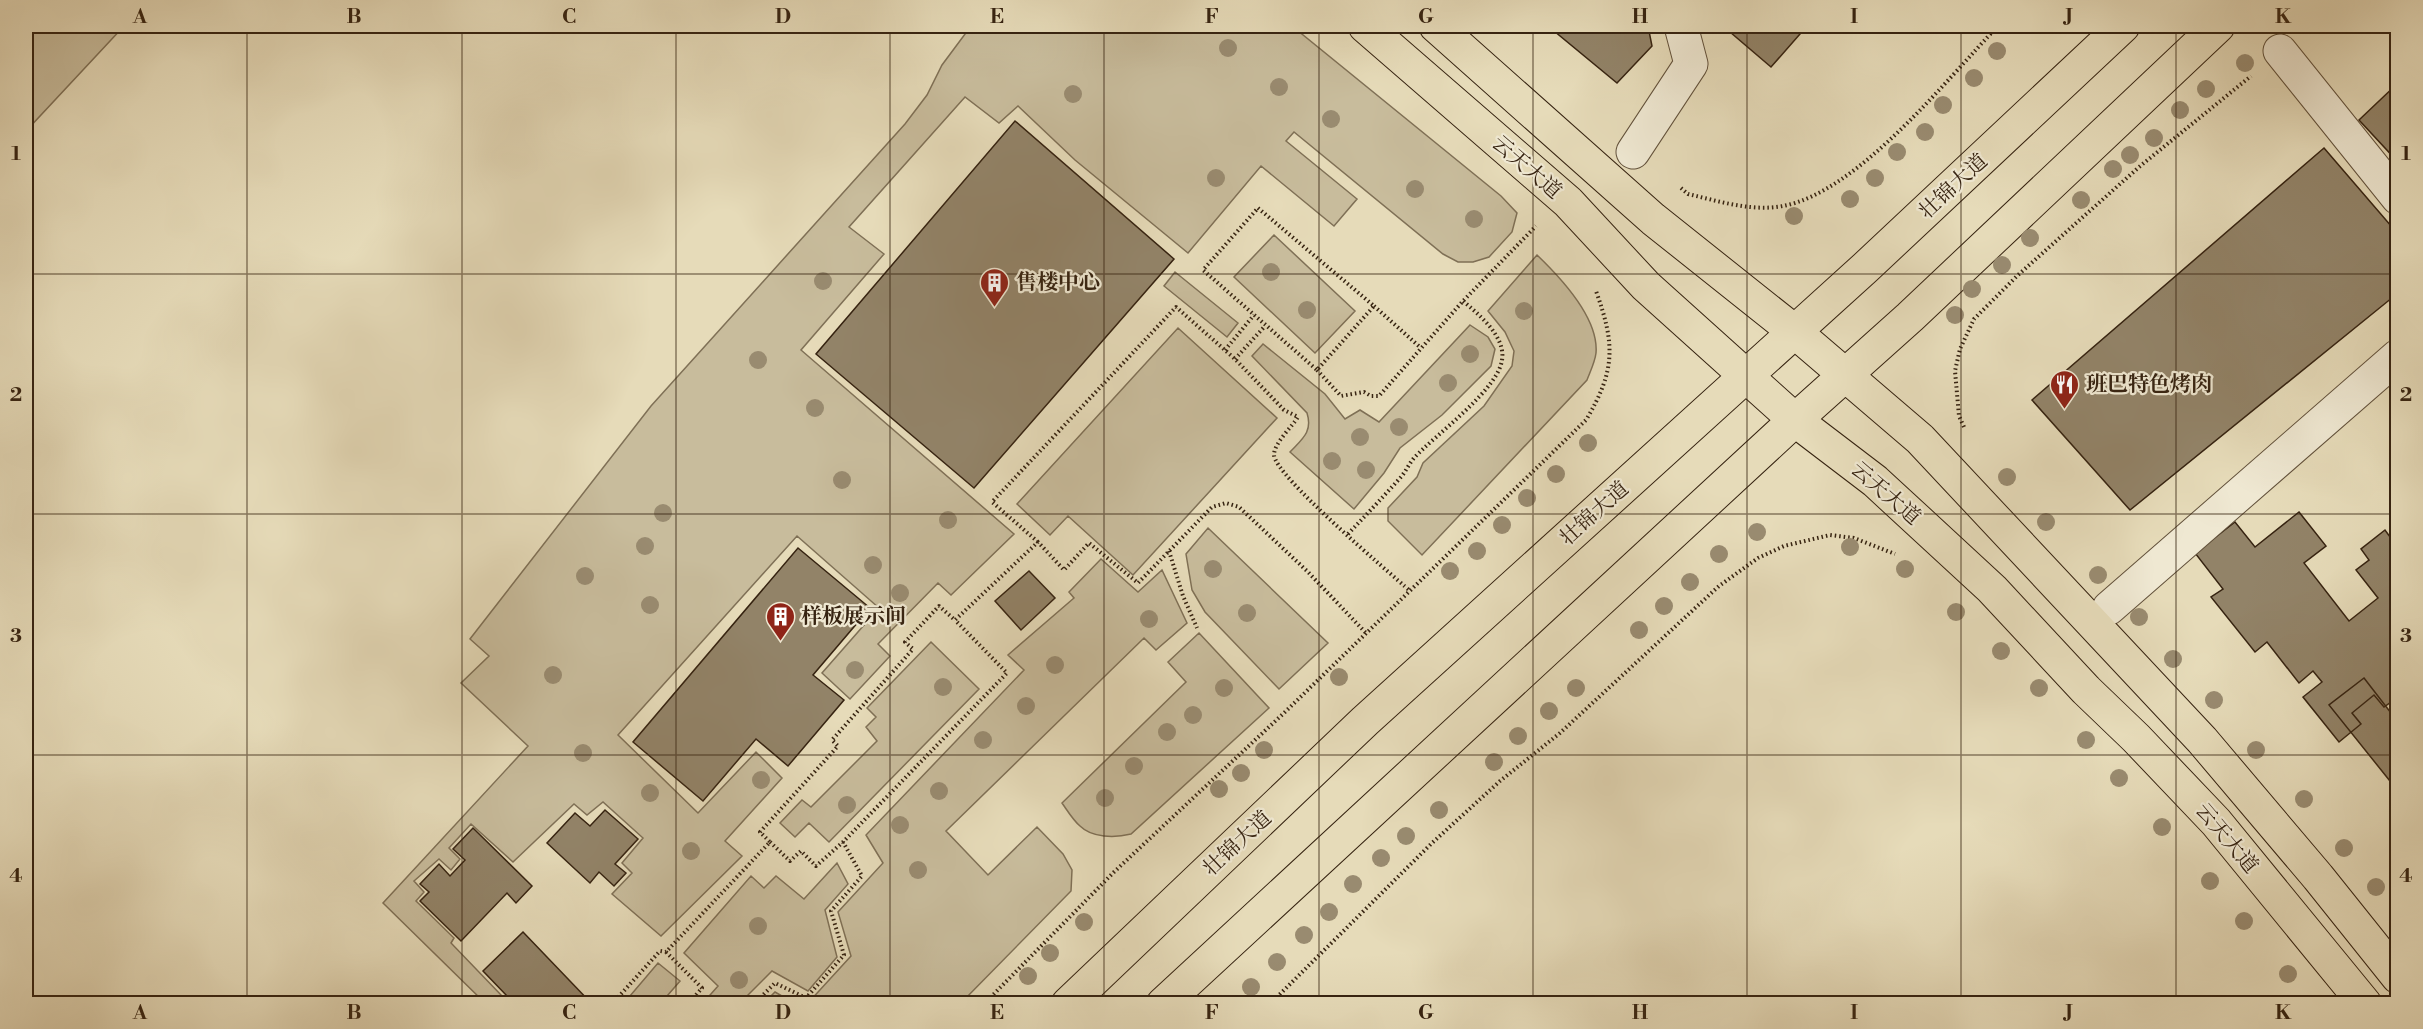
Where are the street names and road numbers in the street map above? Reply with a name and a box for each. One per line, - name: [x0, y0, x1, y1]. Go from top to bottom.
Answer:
- street label: 云天大道: [1486, 130, 1567, 205]
- street label: 壮锦大道: [1914, 149, 1993, 225]
- street label: 云天大道: [1845, 456, 1926, 531]
- street label: 壮锦大道: [1555, 476, 1635, 552]
- street label: 云天大道: [2189, 798, 2263, 879]
- street label: 壮锦大道: [1198, 806, 1277, 882]

